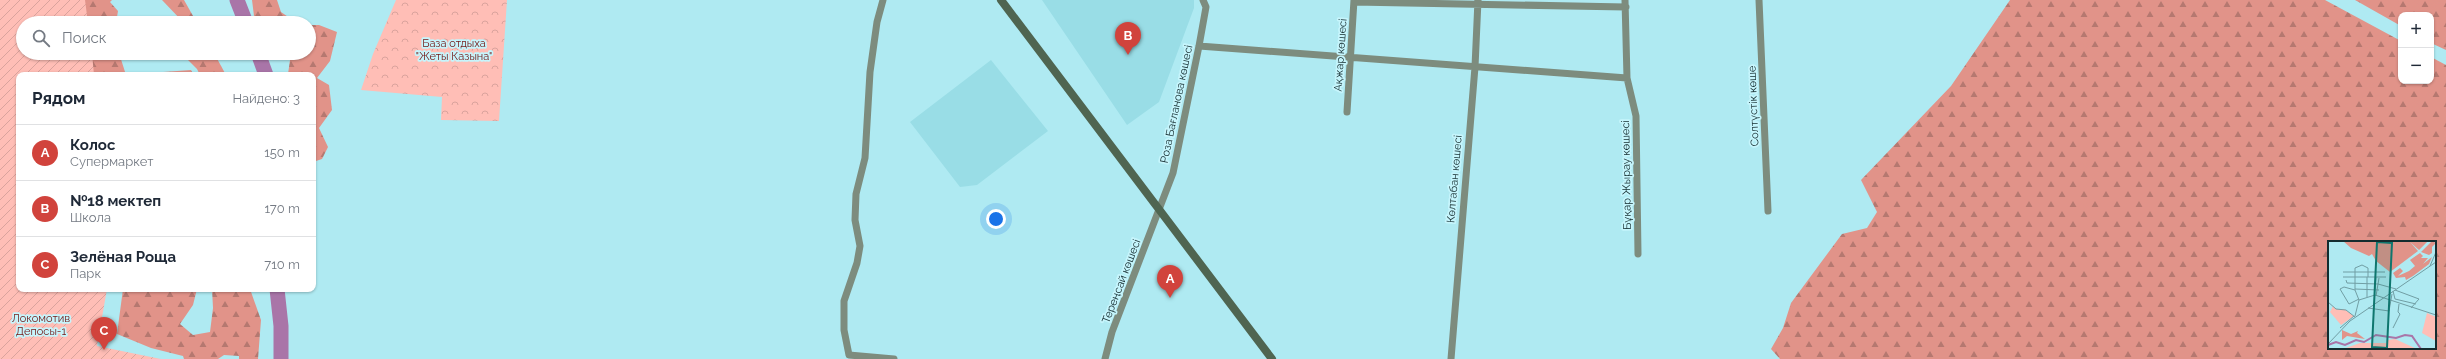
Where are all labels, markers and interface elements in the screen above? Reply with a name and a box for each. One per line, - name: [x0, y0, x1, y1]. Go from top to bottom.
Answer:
- map controls: [2398, 12, 2434, 84]
- button: +: [2398, 12, 2434, 48]
- search box: [16, 16, 316, 60]
- street label: Ақжар көшесі: [1331, 18, 1350, 92]
- pin: B: [1115, 22, 1141, 55]
- icon: search: [30, 27, 52, 49]
- text: Поиск: [62, 29, 107, 47]
- park label: База отдыха "Жеты Казына": [416, 37, 492, 63]
- street label: Роза Бағланова көшесі: [1158, 44, 1195, 164]
- button: −: [2398, 48, 2434, 84]
- street label: Солтүстік көше: [1746, 65, 1761, 147]
- text: Рядом: [32, 88, 85, 108]
- text: Найдено: 3: [232, 91, 300, 106]
- street label: Бұқар Жырау көшесі: [1619, 120, 1634, 230]
- street label: Көлтабан көшесі: [1444, 135, 1465, 224]
- text: Колос: [70, 136, 115, 154]
- text: A: [41, 145, 49, 160]
- text: 150 m: [264, 145, 300, 160]
- text: Супермаркет: [70, 154, 153, 169]
- text: №18 мектеп: [70, 192, 161, 210]
- text: B: [41, 201, 49, 216]
- text: 170 m: [264, 201, 300, 216]
- your location: [986, 209, 1006, 229]
- text: Школа: [70, 210, 111, 225]
- street label: Тереңсай көшесі: [1099, 237, 1143, 325]
- inset map: [2328, 241, 2436, 349]
- text: Зелёная Роща: [70, 248, 176, 266]
- text: C: [41, 257, 49, 272]
- text: 710 m: [264, 257, 300, 272]
- pin: A: [1157, 265, 1183, 298]
- text: Парк: [70, 266, 101, 281]
- park label: Локомотив Депосы-1: [12, 312, 70, 338]
- pin: C: [91, 317, 117, 350]

